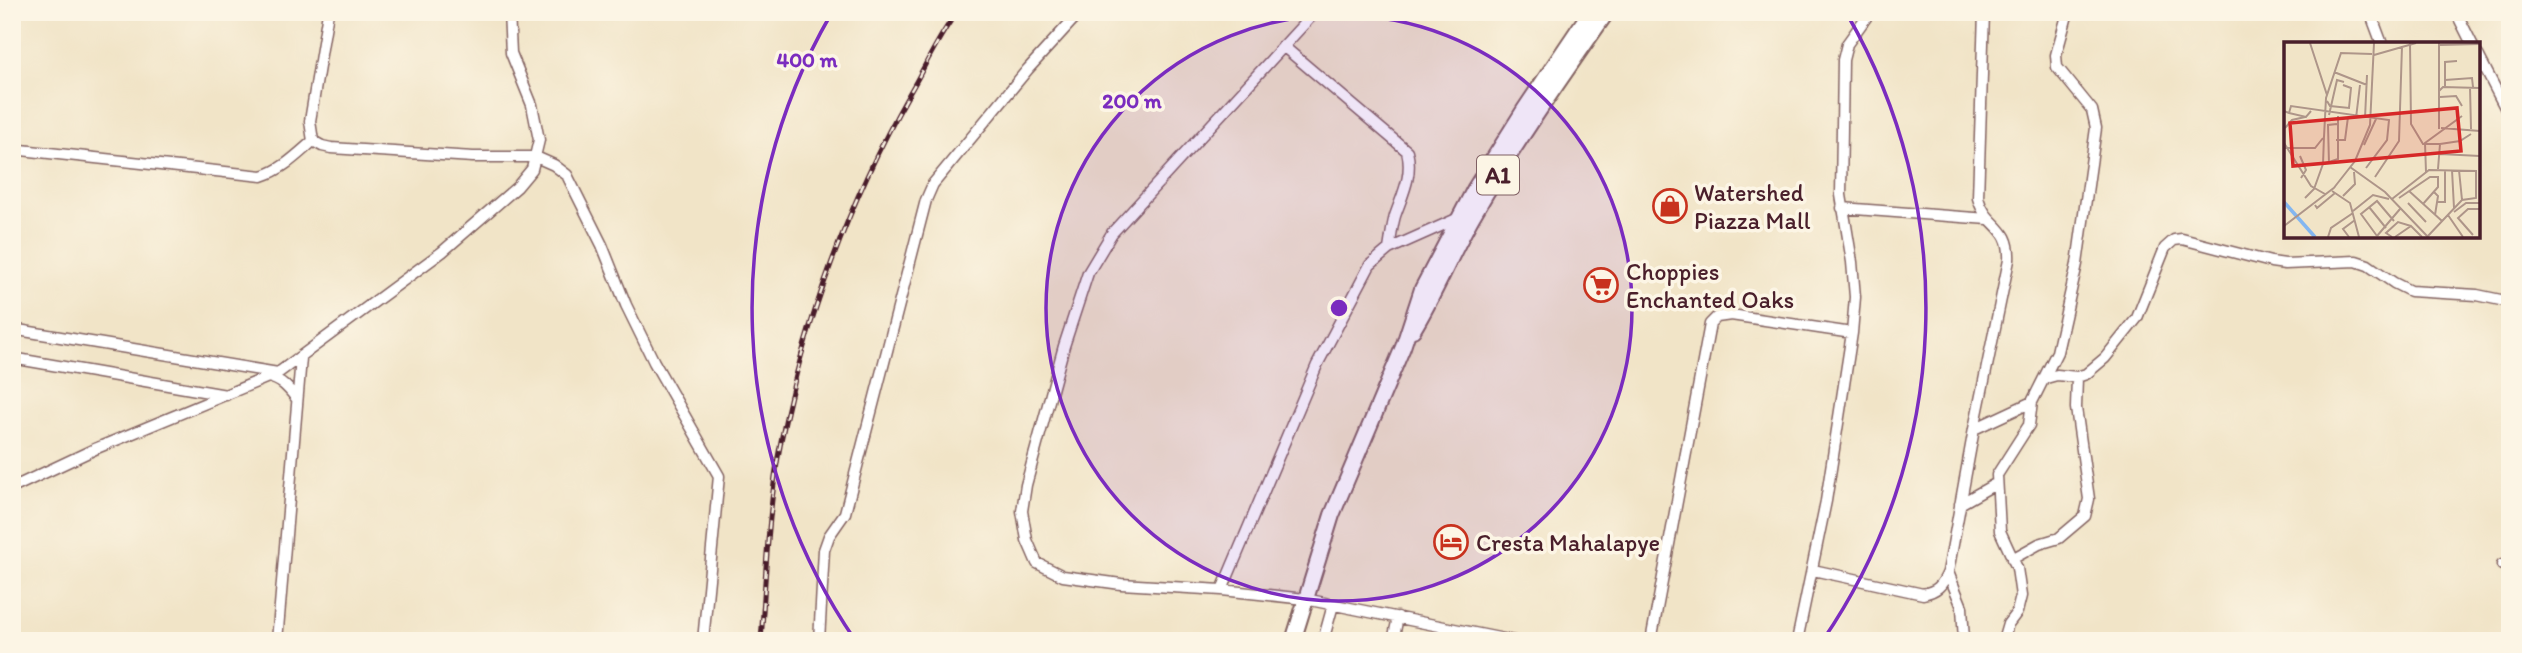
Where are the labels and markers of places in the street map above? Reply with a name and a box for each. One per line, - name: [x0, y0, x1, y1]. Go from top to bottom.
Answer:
- place label: Watershed Piazza Mall: [1694, 178, 1811, 235]
- shop icon: Watershed Piazza Mall: [1651, 187, 1689, 225]
- place label: Choppies Enchanted Oaks: [1626, 257, 1794, 314]
- supermarket icon: Choppies Enchanted Oaks: [1582, 266, 1620, 304]
- centre of rings: [1327, 296, 1351, 320]
- hotel icon: Cresta Mahalapye: [1432, 523, 1470, 561]
- place label: Cresta Mahalapye: [1476, 528, 1660, 557]

